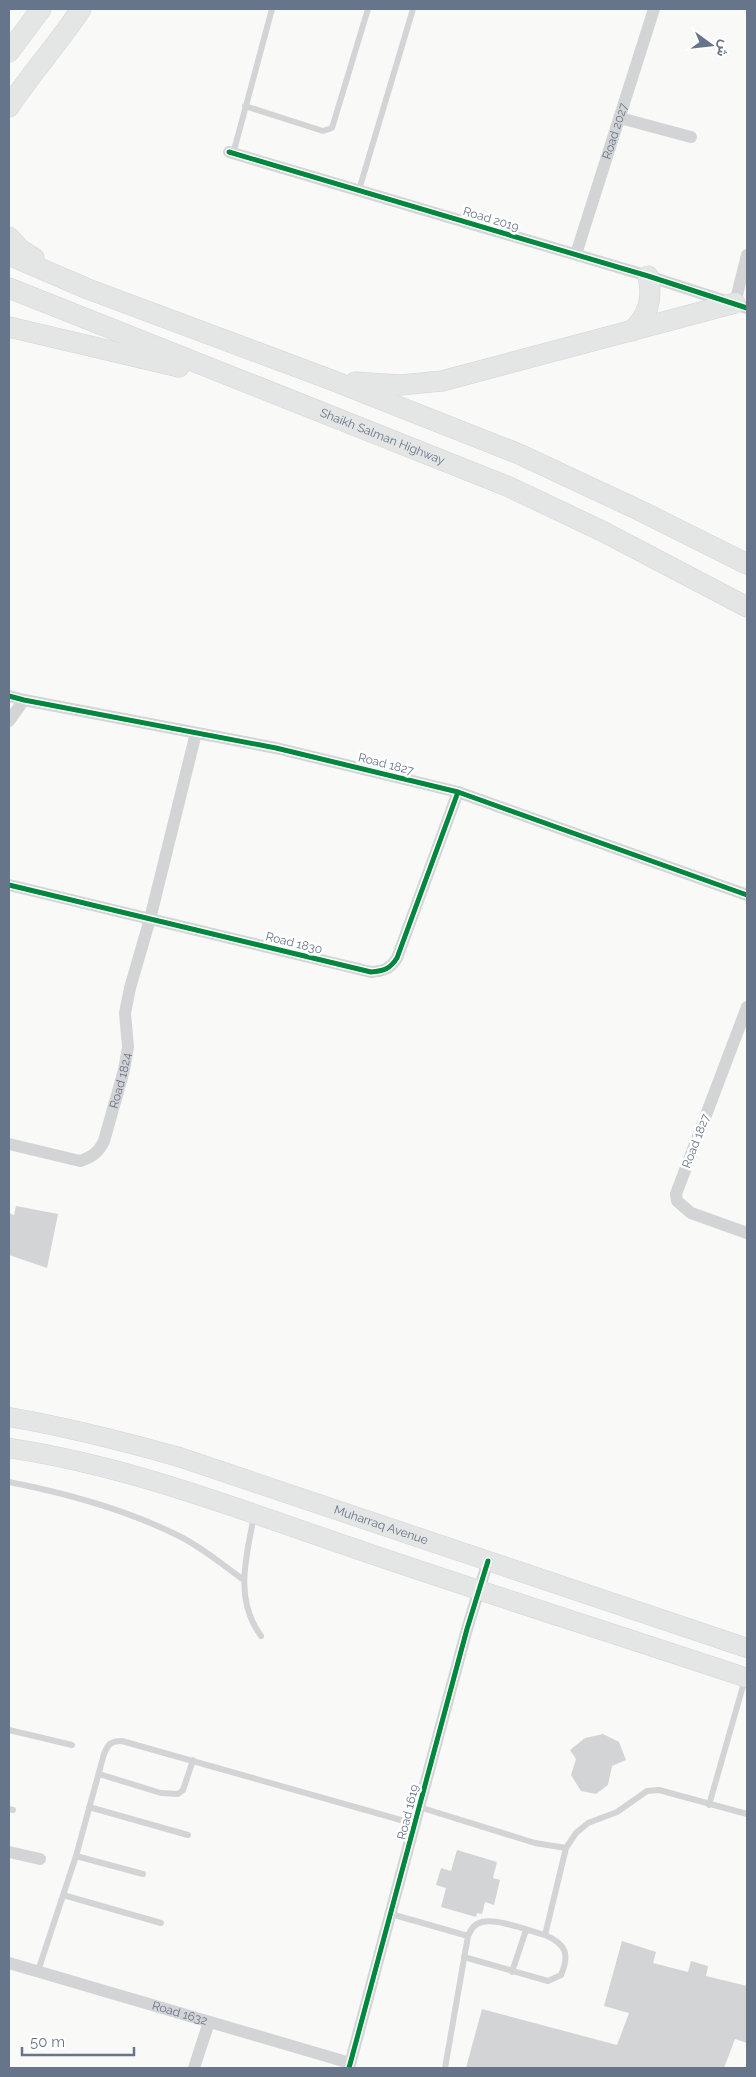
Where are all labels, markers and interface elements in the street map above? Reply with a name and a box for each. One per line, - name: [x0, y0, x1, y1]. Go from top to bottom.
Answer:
- north arrow: [686, 20, 736, 70]
- text: ش: [713, 38, 733, 59]
- street label: Road 2027: [600, 101, 631, 161]
- street label: Road 2019: [461, 204, 521, 234]
- street label: Shaikh Salman Highway: [318, 405, 447, 468]
- street label: Road 1827: [357, 750, 416, 778]
- street label: Road 1830: [264, 929, 324, 957]
- street label: Road 1824: [107, 1051, 134, 1110]
- street label: Road 1827: [679, 1111, 713, 1170]
- street label: Muharraq Avenue: [332, 1503, 430, 1547]
- street label: Road 1619: [394, 1783, 422, 1841]
- street label: Road 1632: [151, 1998, 209, 2028]
- scale bar: [22, 2024, 135, 2056]
- text: 50 m: [30, 2033, 65, 2051]

